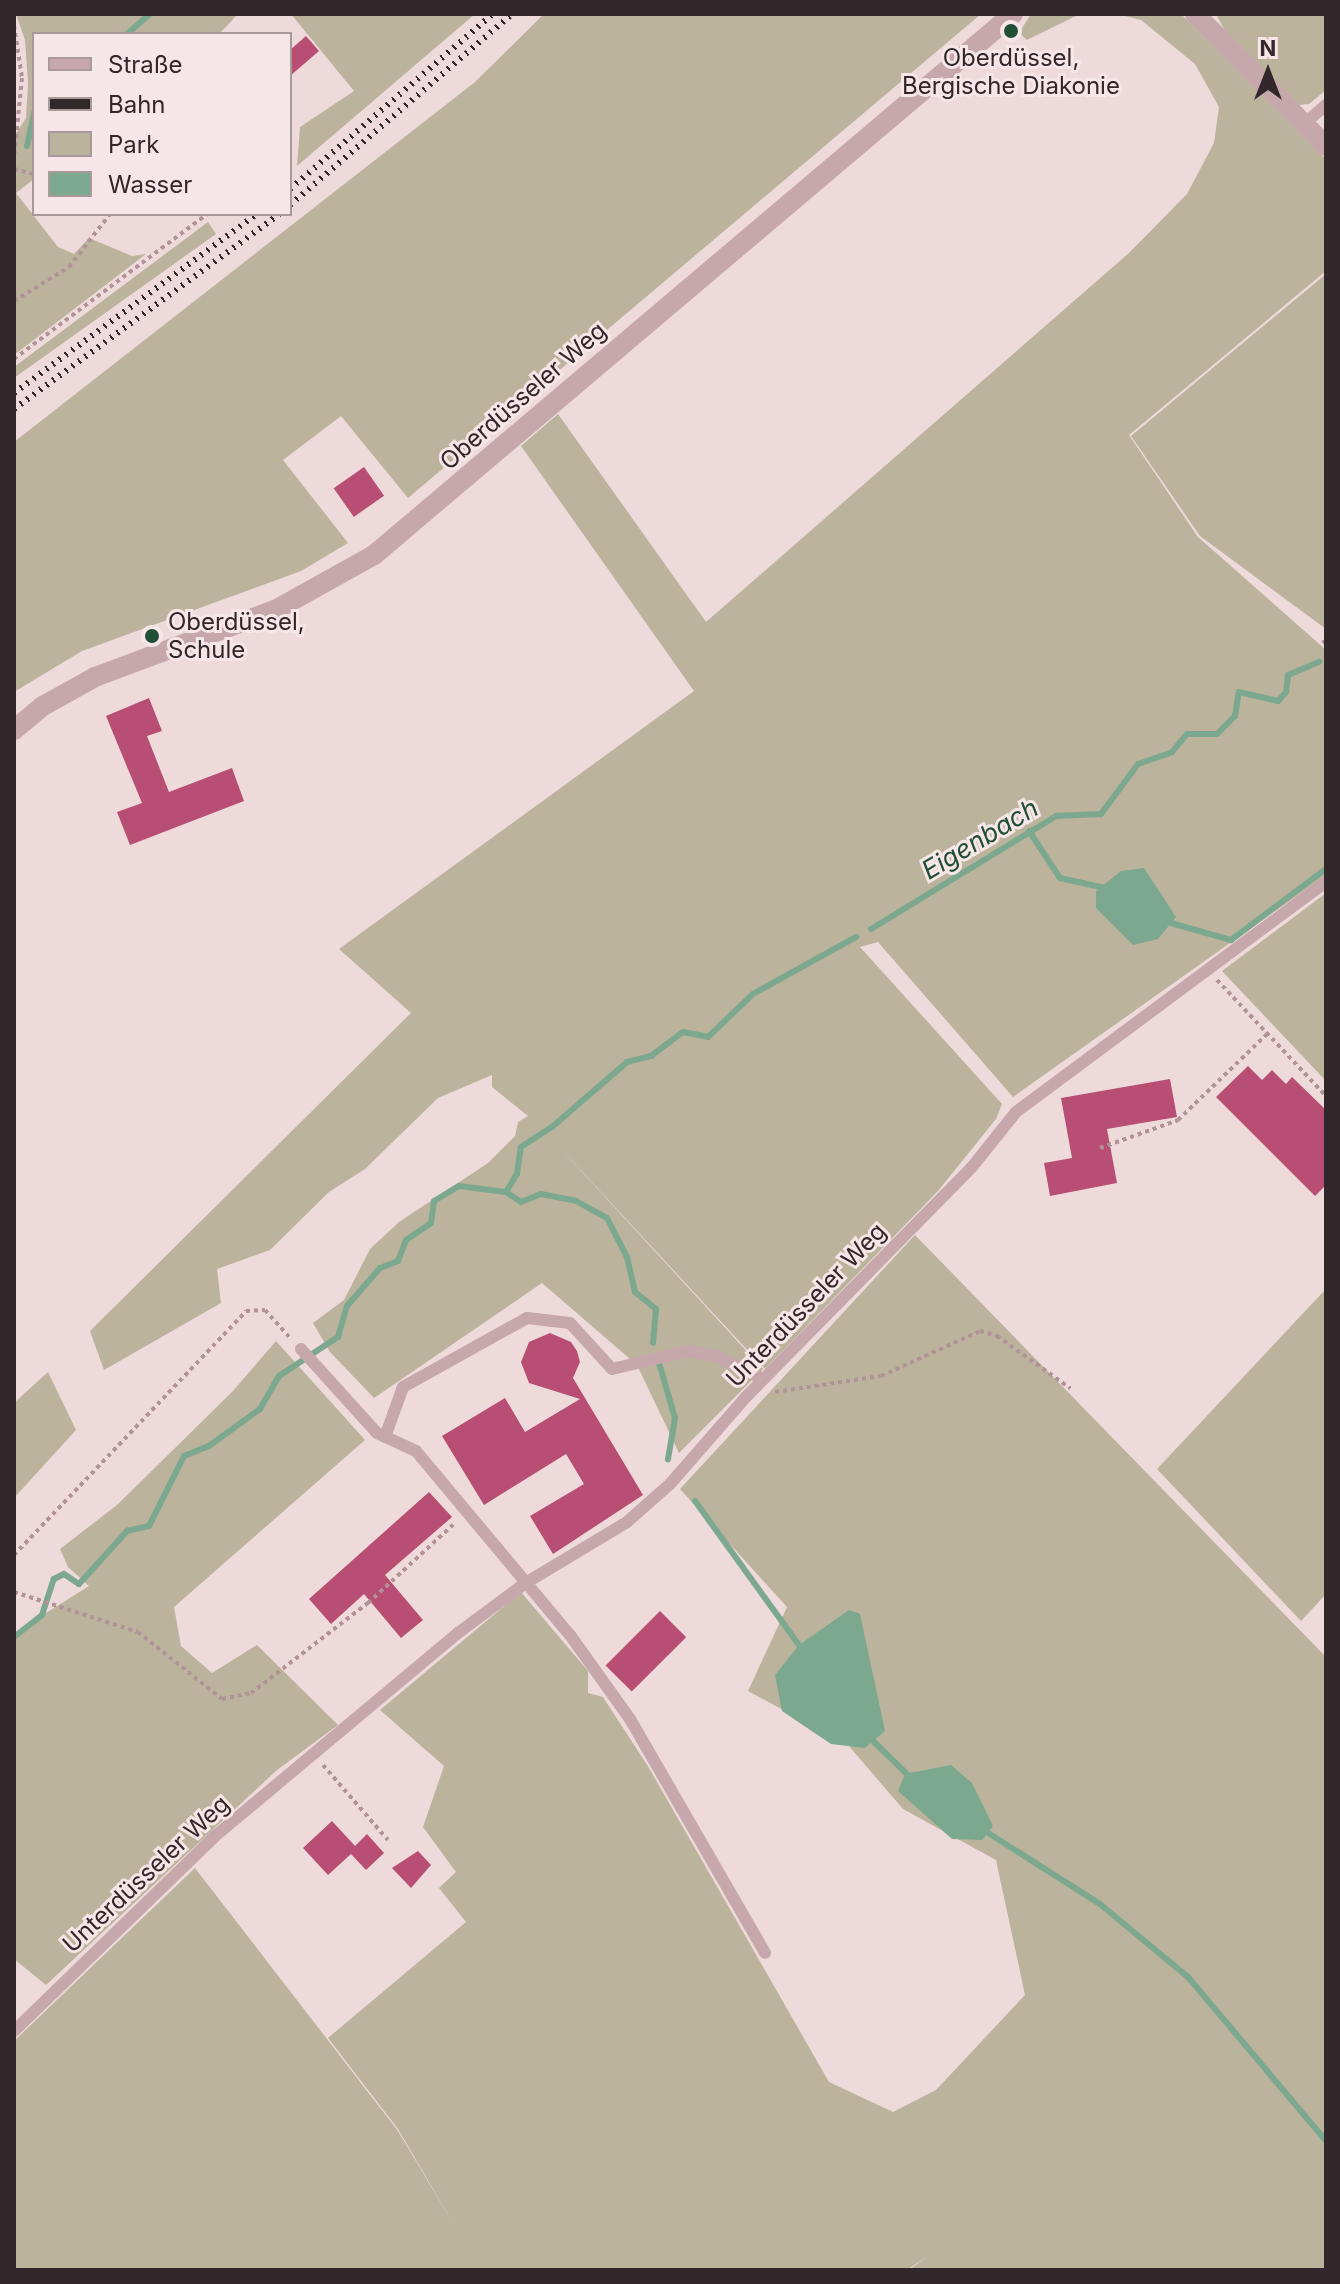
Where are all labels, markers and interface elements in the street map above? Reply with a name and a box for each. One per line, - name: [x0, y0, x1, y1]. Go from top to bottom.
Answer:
- marker: Oberdüssel, Bergische Diakonie: [1002, 22, 1020, 40]
- legend: [32, 32, 292, 216]
- north arrow: [1228, 32, 1308, 112]
- text: N: [1260, 35, 1276, 61]
- place label: Oberdüssel, Bergische Diakonie: [902, 44, 1120, 100]
- text: Straße: [108, 50, 183, 79]
- text: Bahn: [108, 90, 166, 119]
- text: Park: [108, 130, 159, 159]
- text: Wasser: [108, 170, 192, 199]
- street label: Oberdüsseler Weg: [434, 316, 612, 476]
- place label: Oberdüssel, Schule: [168, 608, 305, 664]
- marker: Oberdüssel, Schule: [143, 627, 161, 645]
- water label: Eigenbach: [916, 792, 1044, 886]
- street label: Unterdüsseler Weg: [720, 1217, 892, 1393]
- street label: Unterdüsseler Weg: [57, 1789, 235, 1959]

